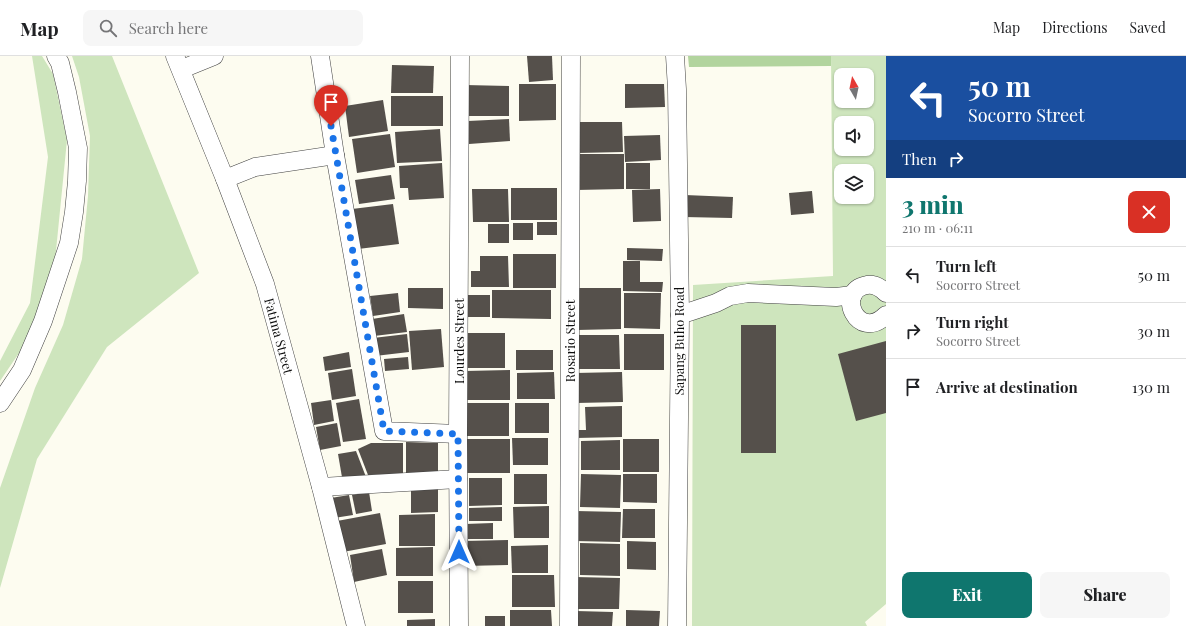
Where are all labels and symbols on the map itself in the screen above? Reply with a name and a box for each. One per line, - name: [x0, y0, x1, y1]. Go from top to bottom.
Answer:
- north arrow: [834, 68, 874, 108]
- pin: [314, 85, 348, 126]
- street label: Sapang Buho Road: [670, 286, 687, 395]
- street label: Fatima Street: [261, 296, 298, 376]
- street label: Lourdes Street: [450, 298, 467, 384]
- street label: Rosario Street: [561, 299, 578, 382]
- position arrow: [438, 531, 480, 573]

